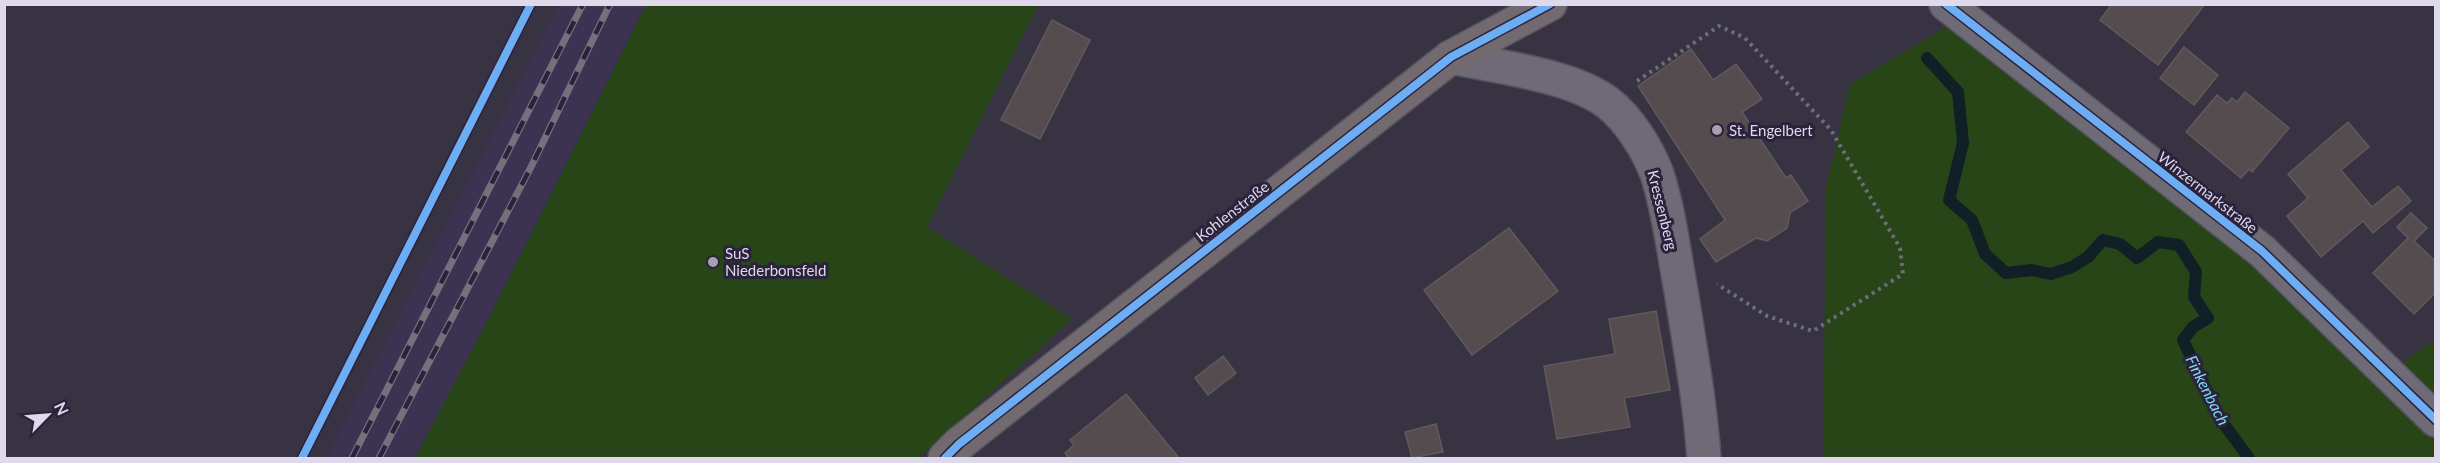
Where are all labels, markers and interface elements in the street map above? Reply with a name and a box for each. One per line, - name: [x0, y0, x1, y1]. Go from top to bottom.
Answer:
- place label: St. Engelbert: [1729, 121, 1813, 139]
- marker: St. Engelbert: [1710, 123, 1724, 137]
- street label: Winzermarkstraße: [2155, 147, 2262, 237]
- street label: Kressenberg: [1644, 168, 1682, 252]
- street label: Kohlenstraße: [1192, 177, 1272, 245]
- place label: SuS Niederbonsfeld: [725, 244, 826, 279]
- marker: SuS Niederbonsfeld: [706, 255, 720, 269]
- water label: Finkenbach: [2182, 352, 2234, 428]
- north arrow: [18, 385, 78, 445]
- text: N: [51, 399, 73, 418]

